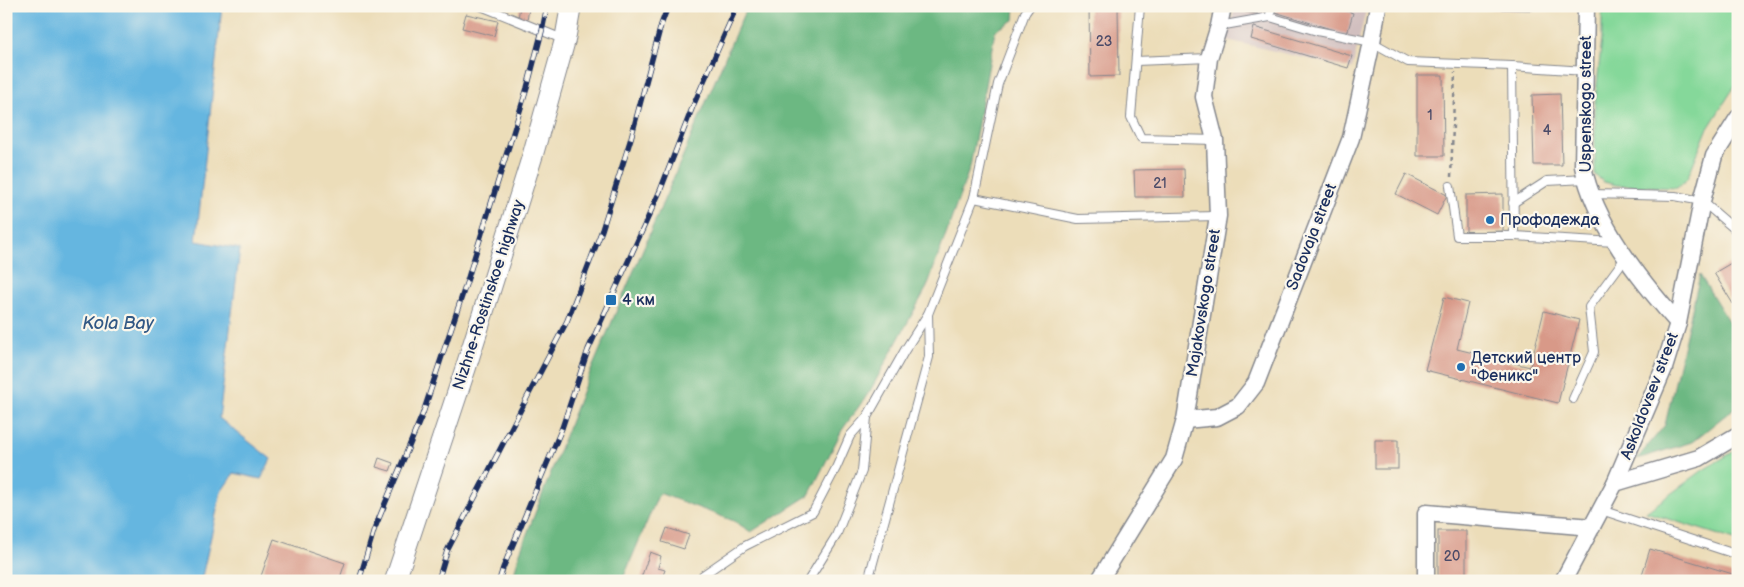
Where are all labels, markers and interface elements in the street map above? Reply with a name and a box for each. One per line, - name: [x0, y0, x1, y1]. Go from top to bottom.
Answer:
- house number: 23: [1096, 33, 1112, 50]
- street label: Uspenskogo street: [1577, 35, 1596, 172]
- house number: 1: [1427, 107, 1433, 124]
- house number: 4: [1543, 122, 1552, 139]
- house number: 21: [1153, 175, 1167, 192]
- street label: Sadovaja street: [1283, 181, 1341, 293]
- street label: Nizhne-Rostinskoe highway: [449, 197, 529, 392]
- place label: Профодежда: [1500, 211, 1600, 230]
- marker: Профодежда: [1484, 214, 1496, 226]
- street label: Majakovskogo street: [1183, 228, 1225, 378]
- place label: 4 км: [622, 291, 655, 310]
- marker: 4 км: [604, 293, 618, 307]
- water label: Kola Bay: [82, 313, 155, 334]
- street label: Askoldovsev street: [1617, 330, 1683, 462]
- place label: Детский центр "Феникс": [1471, 349, 1581, 386]
- marker: Детский центр "Феникс": [1455, 361, 1467, 373]
- house number: 20: [1444, 548, 1460, 565]

